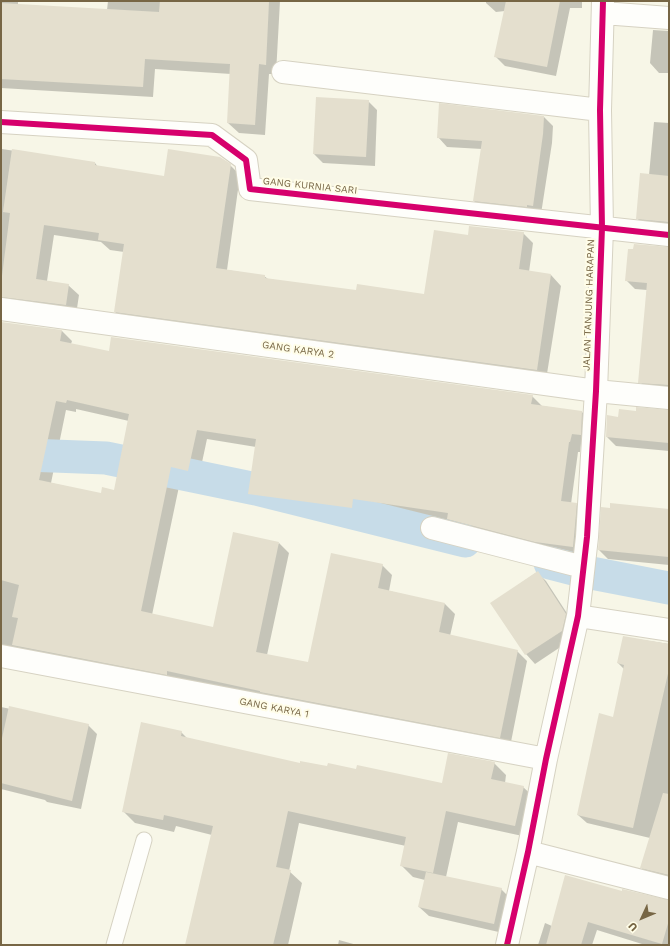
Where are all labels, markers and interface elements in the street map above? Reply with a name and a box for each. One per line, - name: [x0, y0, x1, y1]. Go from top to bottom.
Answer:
- street label: GANG KURNIA SARI: [262, 175, 358, 197]
- street label: JALAN TANJUNG HARAPAN: [581, 239, 597, 371]
- street label: GANG KARYA 2: [261, 339, 335, 361]
- street label: GANG KARYA 1: [238, 695, 310, 721]
- north arrow: [622, 898, 662, 938]
- text: U: [626, 919, 640, 934]

